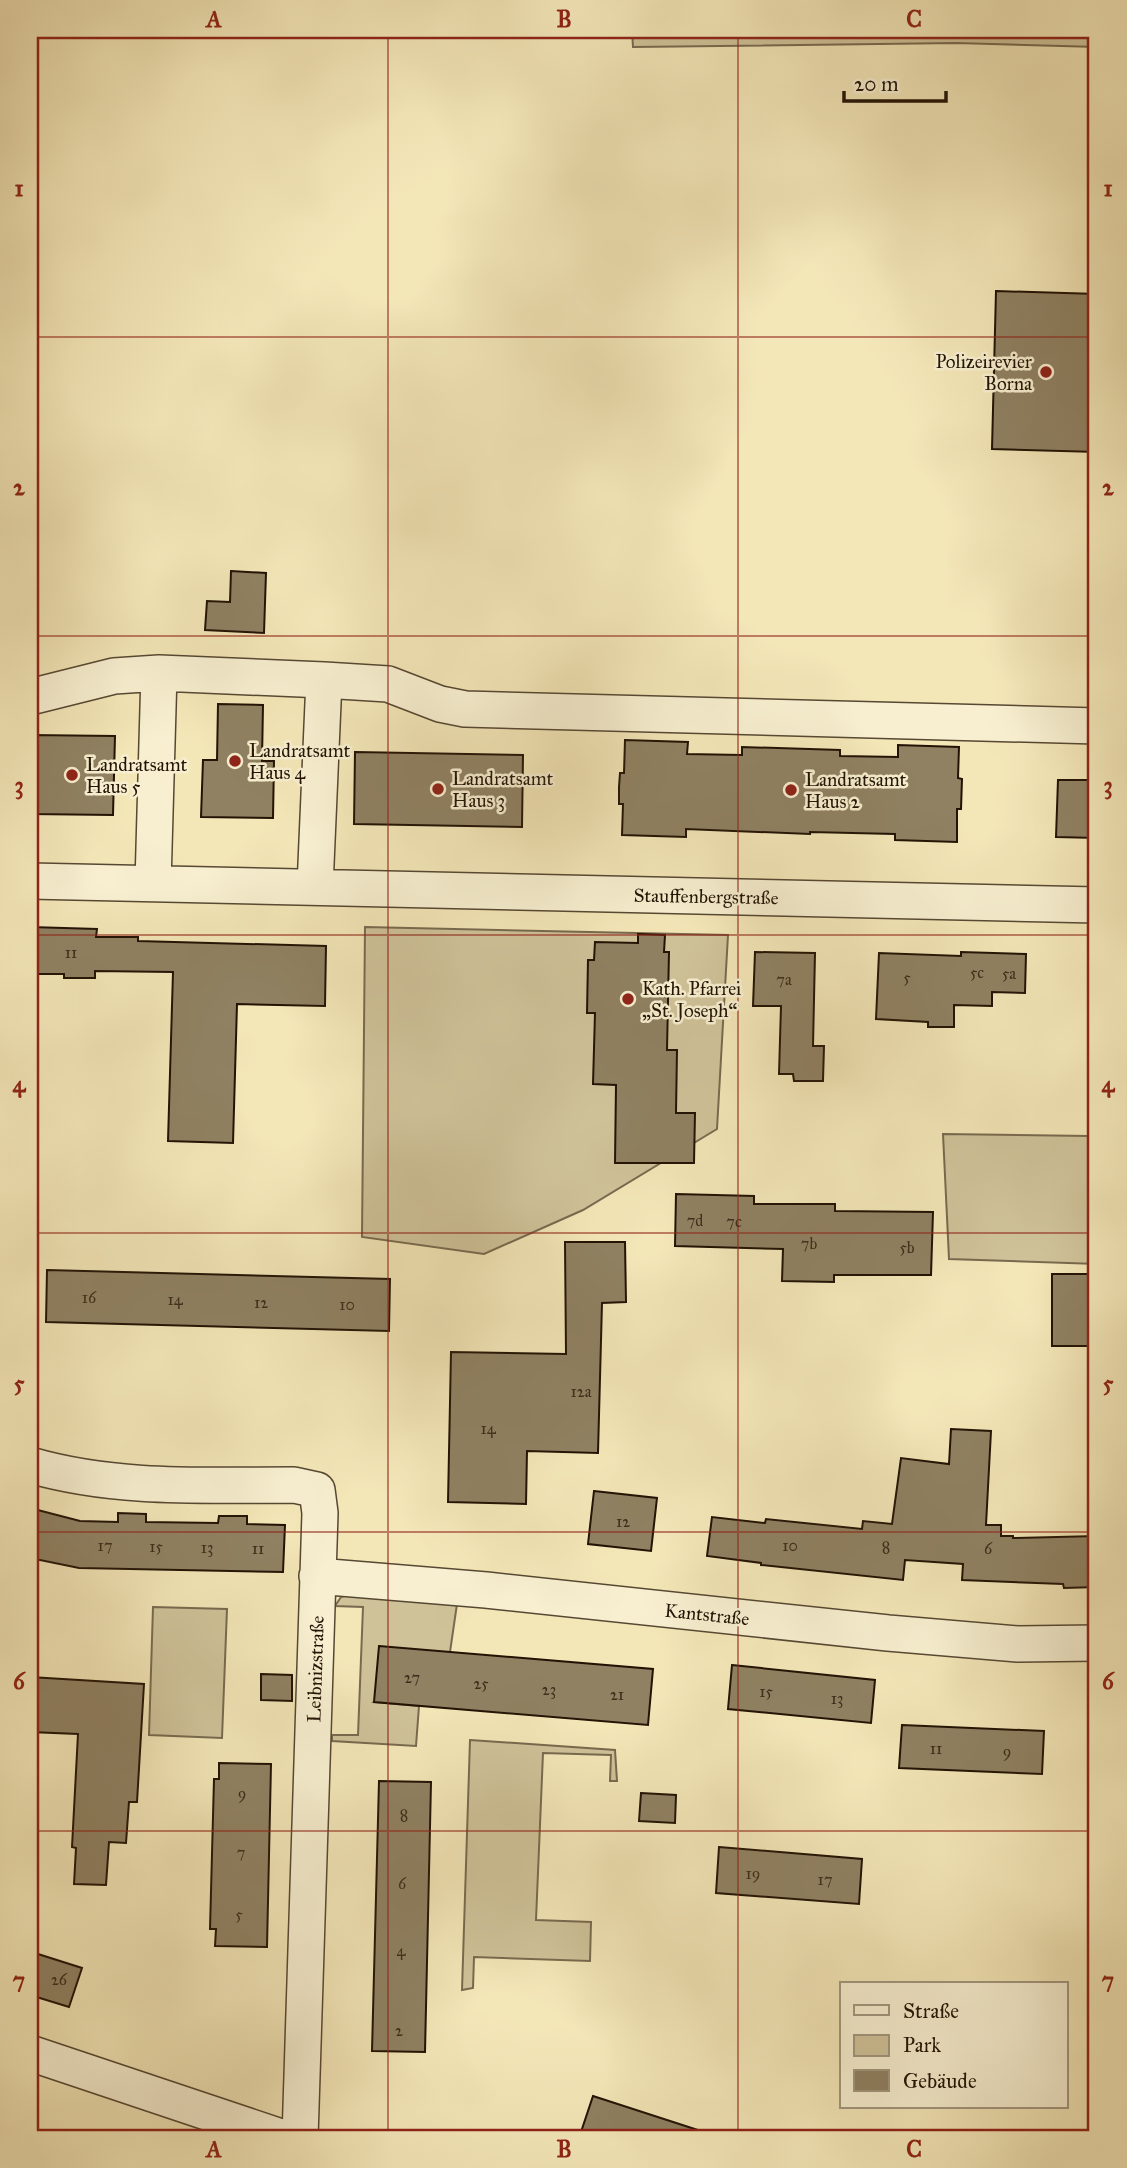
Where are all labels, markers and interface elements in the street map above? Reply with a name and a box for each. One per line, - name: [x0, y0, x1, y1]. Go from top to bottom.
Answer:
- text: A: [204, 5, 222, 33]
- text: B: [556, 5, 572, 33]
- text: C: [906, 5, 922, 33]
- scale bar: [844, 60, 945, 104]
- text: 20 m: [854, 71, 899, 97]
- text: 1: [14, 174, 24, 202]
- text: 1: [1103, 174, 1113, 202]
- place label: Polizeirevier Borna: [935, 350, 1033, 395]
- marker: Polizeirevier Borna: [1038, 364, 1054, 380]
- text: 2: [13, 473, 25, 501]
- text: 2: [1102, 473, 1114, 501]
- place label: Landratsamt Haus 4: [249, 739, 351, 784]
- place label: Landratsamt Haus 5: [86, 753, 188, 798]
- marker: Landratsamt Haus 4: [227, 753, 243, 769]
- marker: Landratsamt Haus 5: [64, 767, 80, 783]
- place label: Landratsamt Haus 3: [452, 767, 554, 812]
- place label: Landratsamt Haus 2: [805, 768, 907, 813]
- text: 3: [14, 771, 24, 800]
- text: 3: [1103, 771, 1113, 800]
- marker: Landratsamt Haus 3: [430, 781, 446, 797]
- marker: Landratsamt Haus 2: [783, 782, 799, 798]
- street label: Stauffenbergstraße: [633, 884, 779, 910]
- house number: 11: [65, 943, 77, 962]
- house number: 5c: [970, 963, 984, 982]
- house number: 5a: [1002, 964, 1016, 983]
- house number: 5: [903, 968, 911, 987]
- house number: 7a: [776, 970, 792, 989]
- place label: Kath. Pfarrei „St. Joseph“: [642, 977, 741, 1023]
- marker: Kath. Pfarrei „St. Joseph“: [620, 991, 636, 1007]
- text: 4: [13, 1070, 27, 1098]
- text: 4: [1102, 1070, 1116, 1098]
- house number: 7d: [687, 1211, 703, 1230]
- house number: 7c: [726, 1212, 742, 1231]
- house number: 7b: [801, 1234, 817, 1253]
- house number: 5b: [899, 1238, 915, 1257]
- house number: 16: [82, 1288, 97, 1307]
- house number: 14: [167, 1290, 184, 1309]
- house number: 12: [254, 1293, 268, 1312]
- house number: 10: [339, 1295, 355, 1314]
- text: 5: [14, 1369, 25, 1397]
- text: 5: [1103, 1369, 1114, 1397]
- house number: 12a: [571, 1382, 592, 1401]
- house number: 14: [480, 1419, 497, 1438]
- house number: 12: [616, 1512, 630, 1531]
- house number: 17: [98, 1536, 112, 1555]
- house number: 10: [782, 1536, 798, 1555]
- house number: 15: [149, 1537, 163, 1556]
- house number: 13: [201, 1538, 213, 1557]
- house number: 8: [882, 1538, 890, 1557]
- house number: 11: [252, 1539, 264, 1558]
- house number: 6: [984, 1539, 993, 1558]
- street label: Kantstraße: [663, 1599, 750, 1630]
- street label: Leibnizstraße: [302, 1615, 329, 1723]
- text: 6: [13, 1667, 26, 1695]
- text: 6: [1102, 1667, 1115, 1695]
- house number: 27: [404, 1668, 420, 1687]
- house number: 25: [473, 1674, 489, 1693]
- house number: 23: [542, 1680, 556, 1699]
- house number: 15: [759, 1682, 773, 1701]
- house number: 21: [610, 1685, 624, 1704]
- house number: 13: [831, 1689, 843, 1708]
- house number: 11: [930, 1739, 942, 1758]
- house number: 9: [1003, 1742, 1011, 1761]
- house number: 9: [238, 1784, 246, 1803]
- house number: 8: [400, 1806, 408, 1825]
- house number: 7: [237, 1843, 245, 1862]
- house number: 19: [746, 1864, 760, 1883]
- house number: 17: [818, 1870, 832, 1889]
- house number: 6: [398, 1874, 407, 1893]
- house number: 5: [235, 1905, 243, 1924]
- house number: 4: [397, 1941, 407, 1960]
- text: 7: [13, 1966, 25, 1994]
- text: 7: [1102, 1966, 1114, 1994]
- house number: 26: [51, 1970, 68, 1989]
- legend: [840, 1982, 1068, 2108]
- text: Straße: [903, 1998, 959, 2024]
- house number: 2: [395, 2021, 403, 2040]
- text: Park: [903, 2032, 941, 2058]
- text: Gebäude: [903, 2068, 977, 2094]
- text: A: [204, 2135, 222, 2163]
- text: B: [556, 2135, 572, 2163]
- text: C: [906, 2135, 922, 2163]

